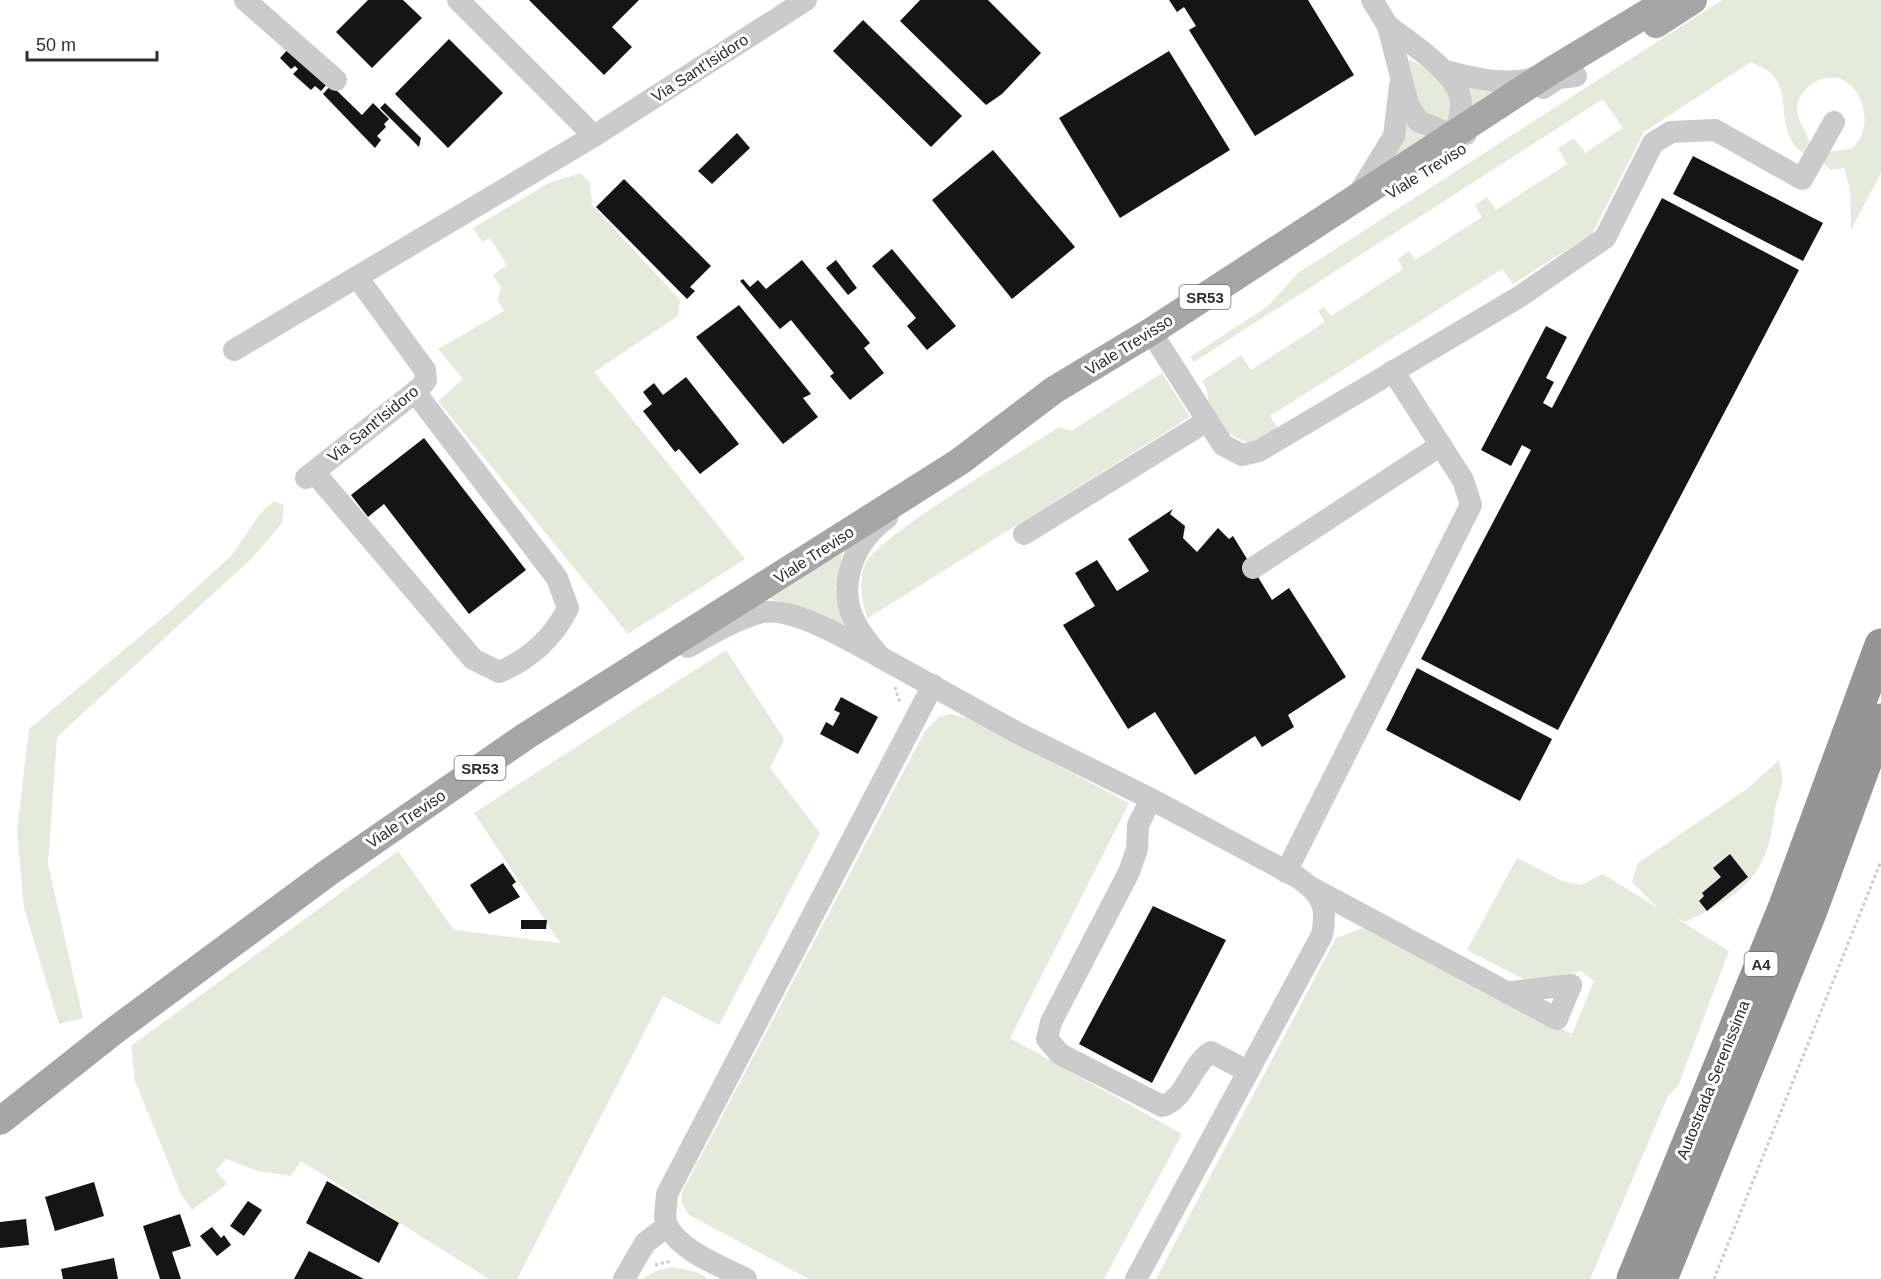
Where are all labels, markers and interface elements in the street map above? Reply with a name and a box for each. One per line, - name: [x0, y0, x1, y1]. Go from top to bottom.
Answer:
- scale bar: [27, 24, 158, 62]
- street label: Via Sant'Isidoro: [649, 31, 751, 105]
- text: 50 m: [36, 35, 76, 55]
- street label: Viale Treviso: [1383, 140, 1469, 202]
- road number: SR53: [1180, 285, 1230, 309]
- street label: Viale Trevisso: [1082, 311, 1176, 379]
- street label: Via Sant'Isidoro: [324, 382, 422, 466]
- street label: Viale Treviso: [771, 523, 857, 587]
- road number: SR53: [454, 756, 506, 780]
- street label: Viale Treviso: [363, 786, 449, 852]
- road number: A4: [1744, 952, 1778, 976]
- street label: Autostrada Serenissima: [1673, 998, 1753, 1162]

